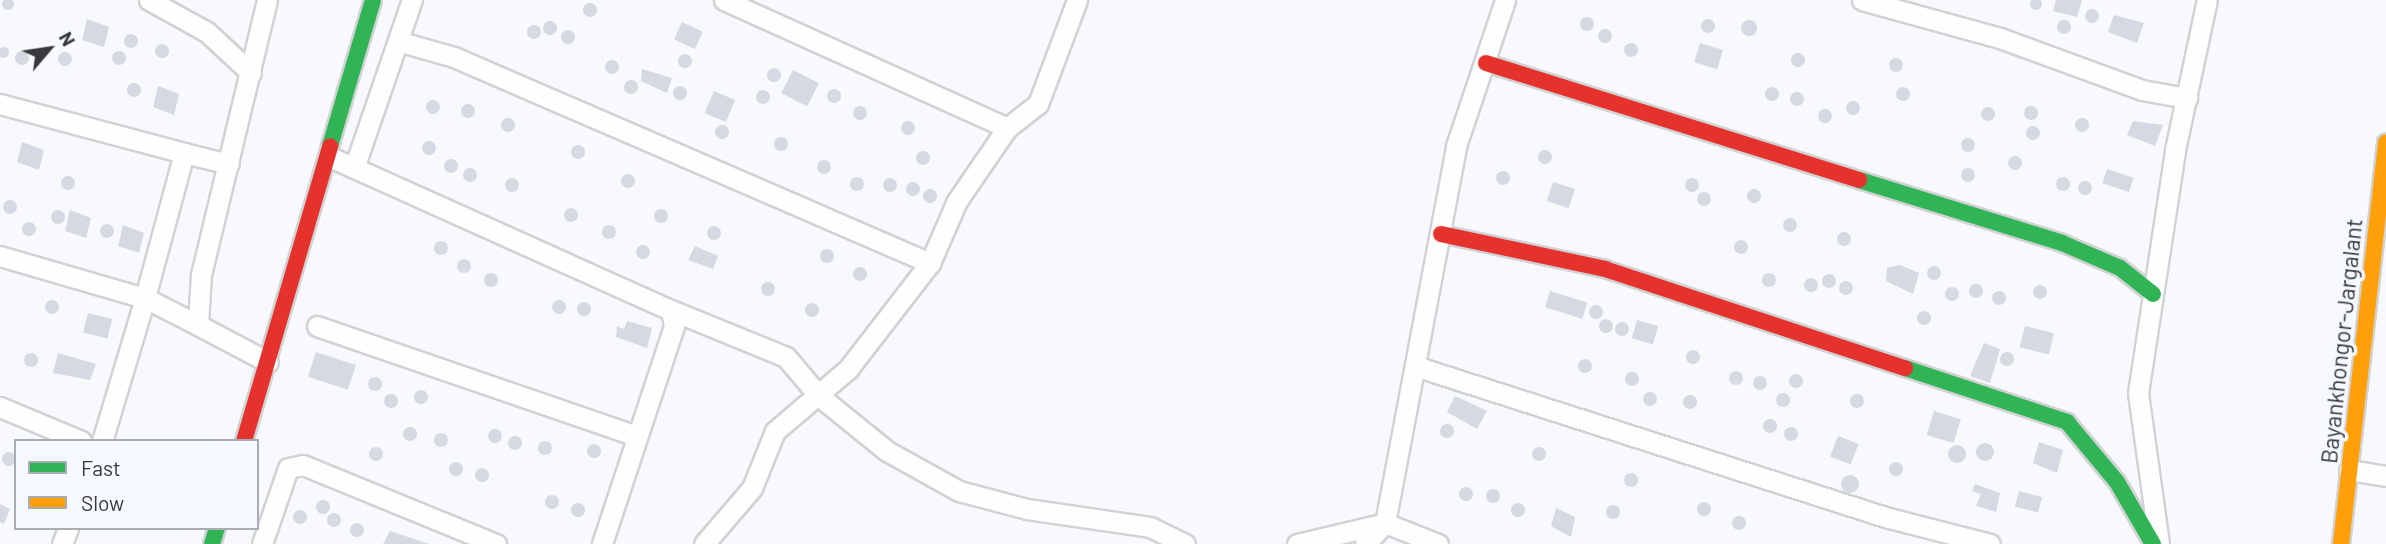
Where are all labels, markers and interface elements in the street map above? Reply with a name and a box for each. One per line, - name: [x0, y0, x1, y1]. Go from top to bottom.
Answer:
- north arrow: [14, 14, 84, 84]
- text: N: [55, 27, 81, 50]
- street label: Bayankhongor-Jargalant: [2314, 217, 2368, 465]
- legend: [14, 439, 259, 530]
- text: Fast: [81, 455, 121, 480]
- text: Slow: [81, 490, 124, 515]

